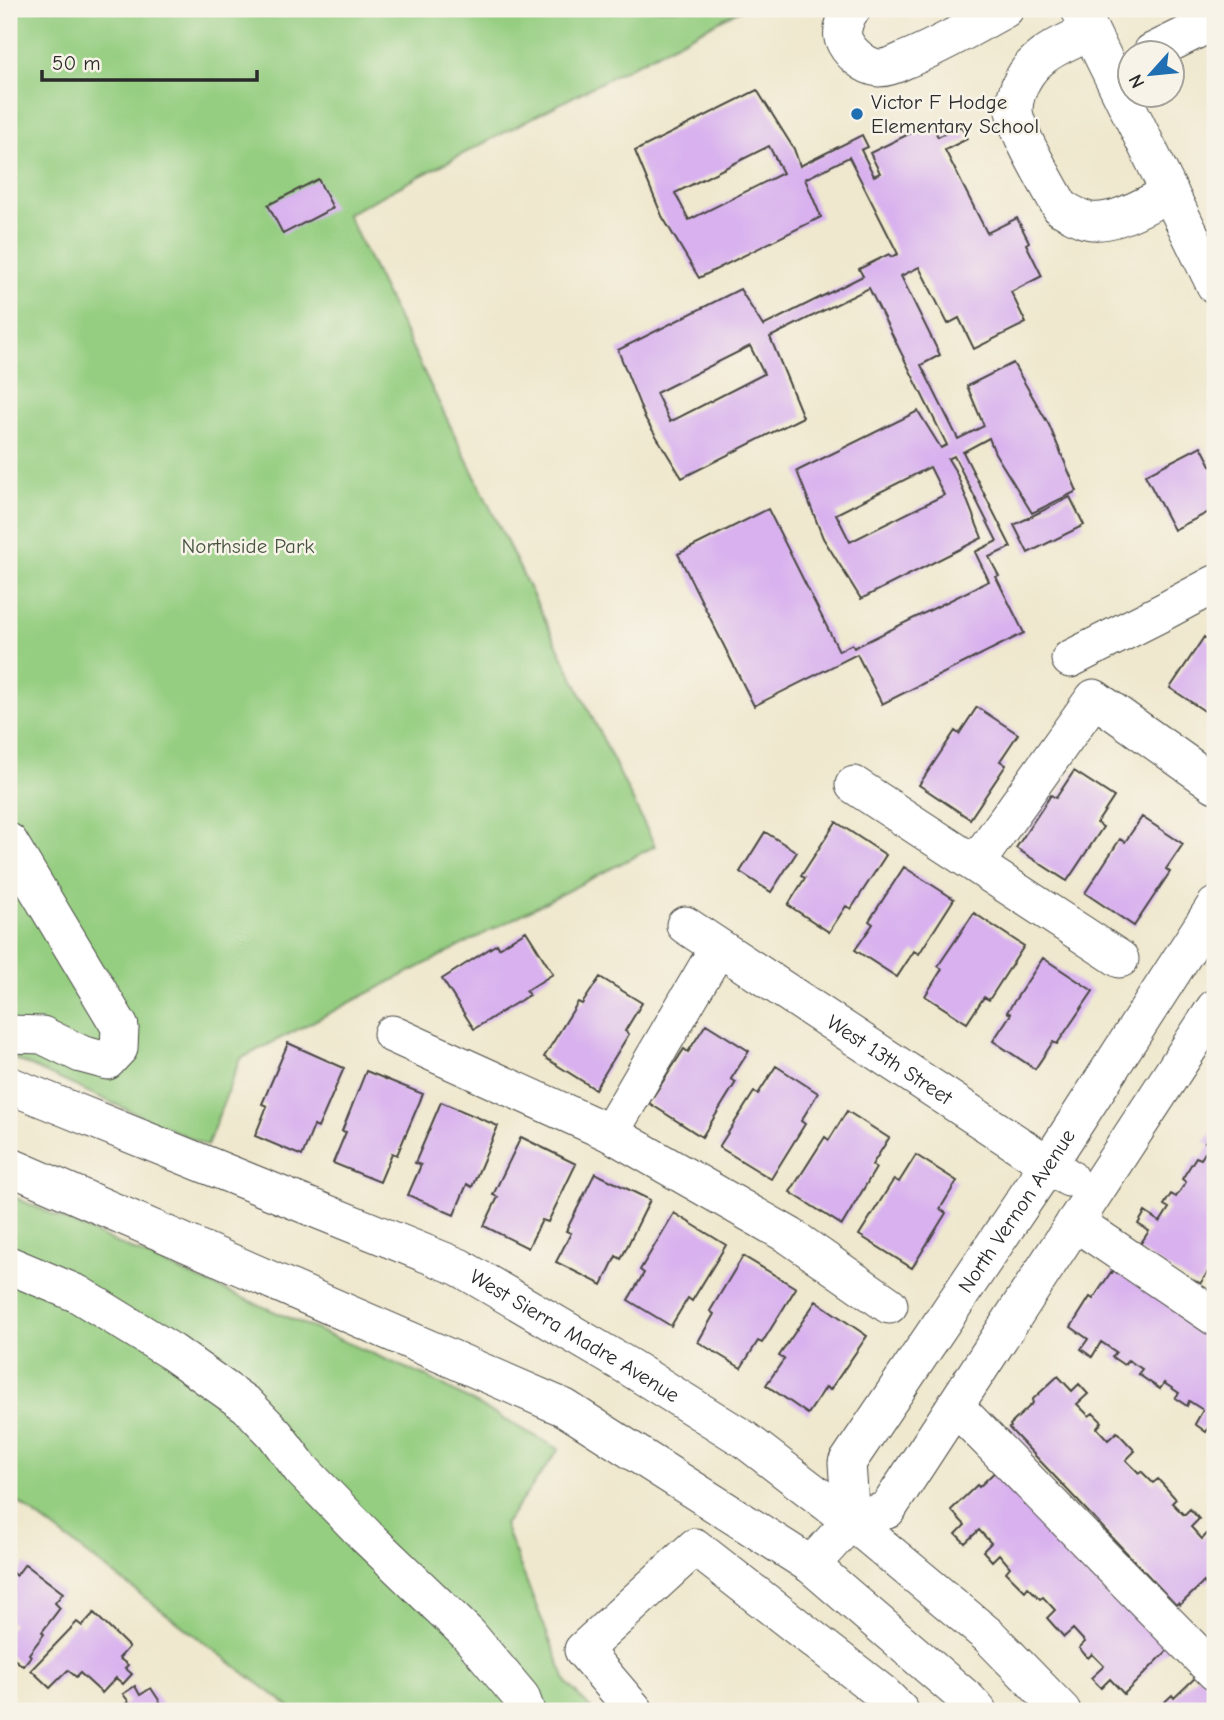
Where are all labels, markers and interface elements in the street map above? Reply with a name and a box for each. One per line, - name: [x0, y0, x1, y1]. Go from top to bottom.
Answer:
- scale bar: [42, 38, 257, 82]
- north arrow: [1116, 38, 1186, 108]
- text: 50 m: [52, 51, 101, 75]
- text: N: [1124, 71, 1149, 92]
- place label: Victor F Hodge Elementary School: [871, 90, 1039, 138]
- marker: Victor F Hodge Elementary School: [849, 106, 865, 122]
- park label: Northside Park: [182, 534, 314, 558]
- street label: West 13th Street: [822, 1010, 958, 1110]
- street label: North Vernon Avenue: [953, 1125, 1080, 1297]
- street label: West Sierra Madre Avenue: [466, 1264, 684, 1407]

